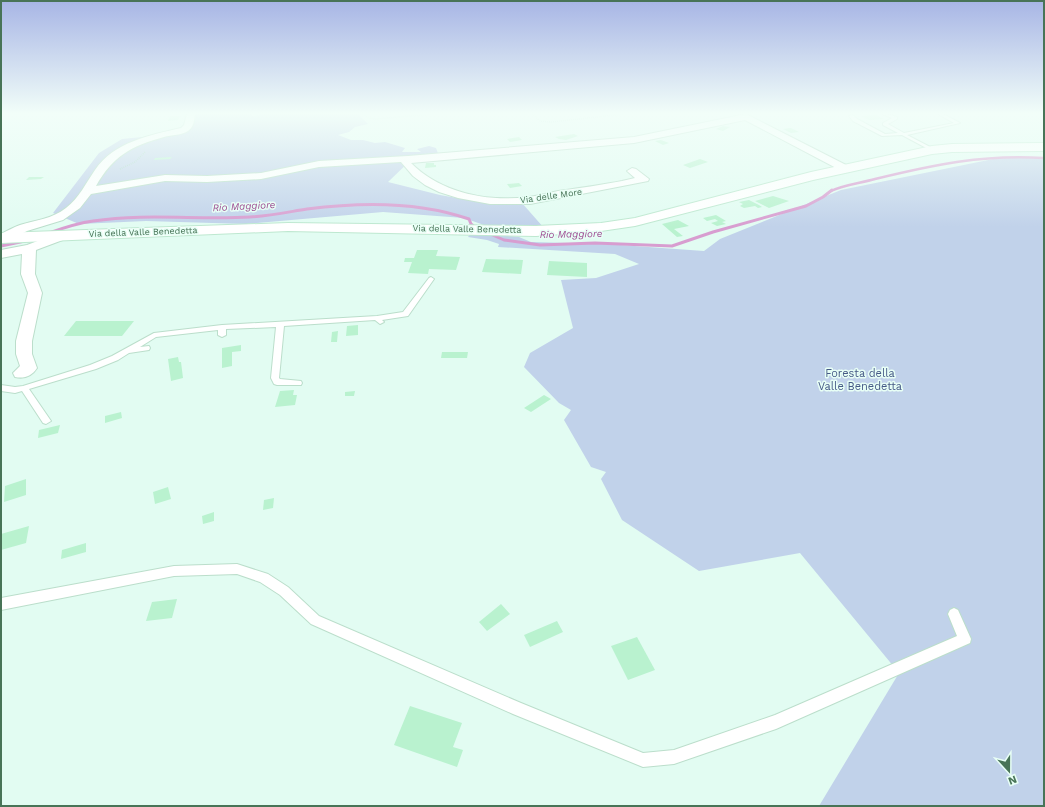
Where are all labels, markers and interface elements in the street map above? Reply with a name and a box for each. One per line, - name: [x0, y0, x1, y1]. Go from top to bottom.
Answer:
- street label: Via delle More: [519, 187, 583, 205]
- water label: Rio Maggiore: [212, 199, 276, 213]
- street label: Via della Valle Benedetta: [412, 223, 522, 235]
- street label: Via della Valle Benedetta: [88, 225, 198, 239]
- water label: Rio Maggiore: [539, 228, 603, 240]
- park label: Foresta della Valle Benedetta: [818, 367, 902, 393]
- north arrow: [989, 751, 1029, 791]
- text: N: [1006, 772, 1019, 787]

